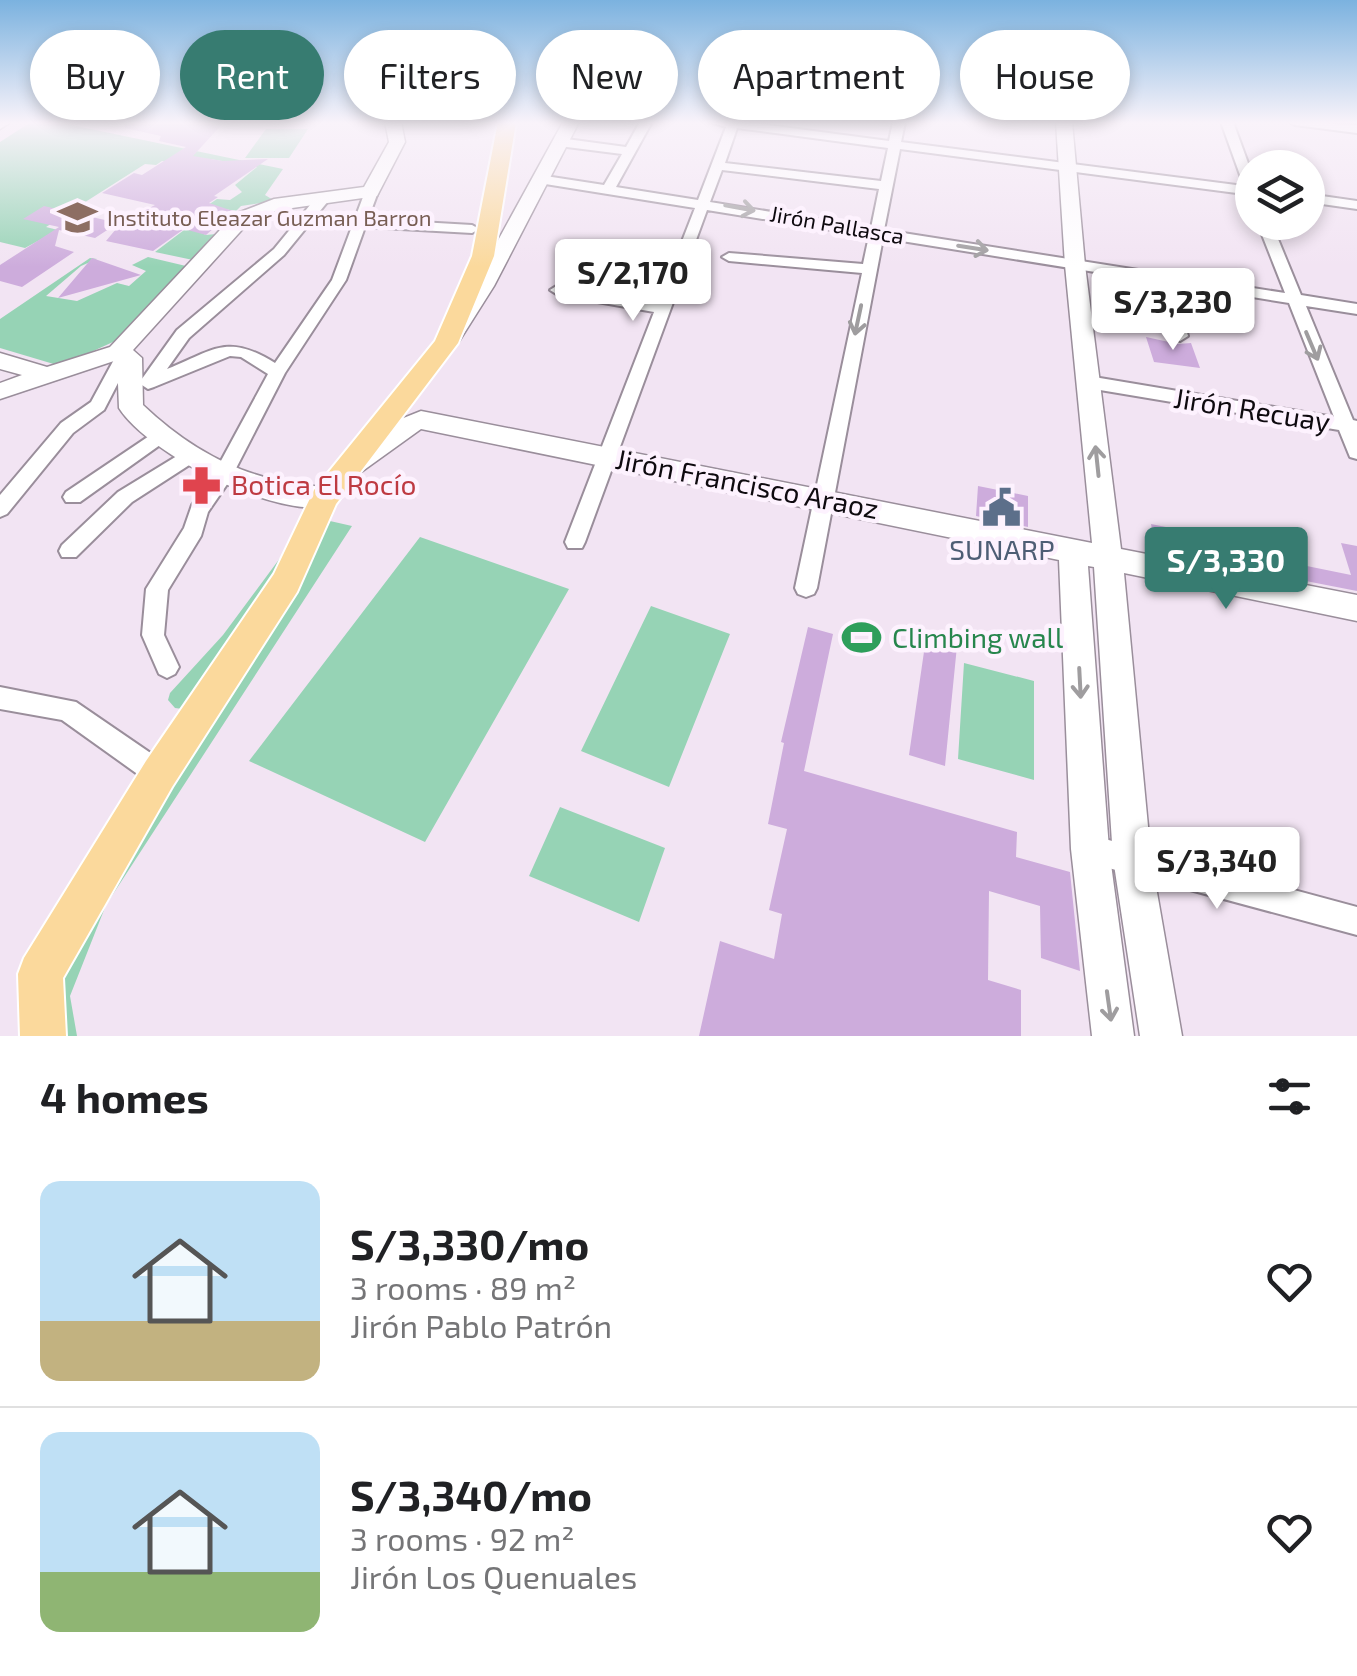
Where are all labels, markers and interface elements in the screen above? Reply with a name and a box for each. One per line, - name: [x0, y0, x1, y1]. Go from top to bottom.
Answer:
- chip: Buy: [30, 30, 160, 120]
- chip: Rent: [180, 30, 324, 120]
- chip: Filters: [344, 30, 516, 120]
- chip: New: [536, 30, 678, 120]
- chip: Apartment: [698, 30, 940, 120]
- chip: House: [960, 30, 1130, 120]
- map controls: [1235, 150, 1325, 240]
- button: layers: [1235, 150, 1325, 240]
- school or university icon: Instituto Eleazar Guzman Barron: [56, 197, 98, 239]
- one-way arrow: [723, 199, 755, 218]
- street label: Jirón Pallasca: [768, 199, 906, 249]
- place label: Instituto Eleazar Guzman Barron: [107, 204, 432, 230]
- pin: S/2,170: [541, 239, 725, 324]
- one-way arrow: [956, 239, 988, 258]
- text: S/2,170: [577, 252, 689, 290]
- pin: S/3,230: [1081, 268, 1265, 353]
- text: S/3,230: [1114, 281, 1232, 319]
- one-way arrow: [848, 304, 866, 336]
- one-way arrow: [1305, 330, 1323, 361]
- street label: Jirón Recuay: [1172, 380, 1333, 438]
- street label: Jirón Francisco Araoz: [613, 441, 882, 525]
- one-way arrow: [1087, 445, 1106, 477]
- pharmacy icon: Botica El Rocío: [180, 464, 222, 506]
- place label: Botica El Rocío: [231, 467, 416, 501]
- public building icon: SUNARP: [981, 486, 1023, 528]
- pin: S/3,330: [1134, 527, 1318, 612]
- place label: SUNARP: [949, 532, 1055, 566]
- text: S/3,330: [1167, 540, 1285, 578]
- sports icon: Climbing wall: [841, 617, 883, 659]
- place label: Climbing wall: [892, 620, 1064, 654]
- one-way arrow: [1071, 666, 1090, 698]
- pin: S/3,340: [1125, 827, 1309, 912]
- text: S/3,340: [1157, 840, 1277, 878]
- one-way arrow: [1100, 990, 1118, 1022]
- icon: filters: [1262, 1069, 1317, 1124]
- text: 4 homes: [40, 1071, 209, 1121]
- text: S/3,330/mo: [350, 1218, 589, 1268]
- icon: home: [120, 1221, 240, 1341]
- icon: heart: [1262, 1254, 1317, 1309]
- text: 3 rooms · 89 m²: [350, 1268, 576, 1306]
- text: Jirón Pablo Patrón: [350, 1306, 612, 1344]
- text: S/3,340/mo: [350, 1469, 592, 1519]
- icon: home: [120, 1472, 240, 1592]
- icon: heart: [1262, 1505, 1317, 1560]
- text: 3 rooms · 92 m²: [350, 1519, 575, 1557]
- text: Jirón Los Quenuales: [350, 1557, 637, 1595]

